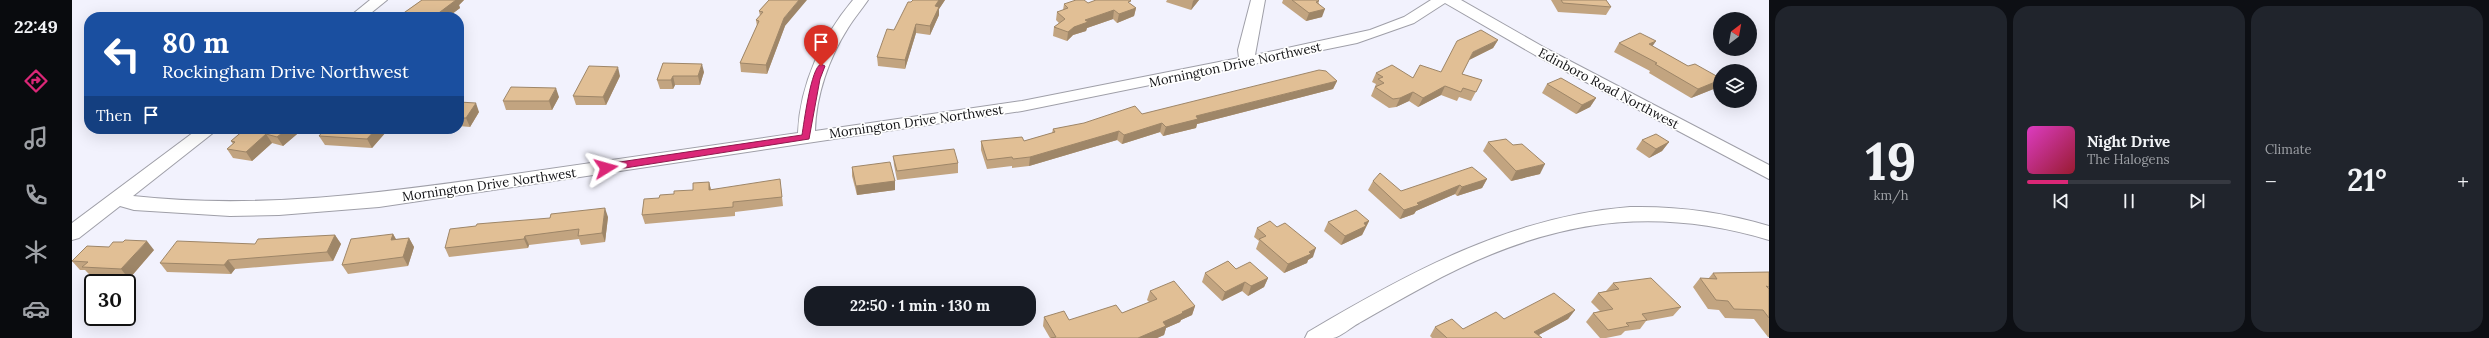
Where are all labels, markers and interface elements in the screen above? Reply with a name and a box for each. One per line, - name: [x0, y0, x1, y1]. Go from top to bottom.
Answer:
- north arrow: [1713, 12, 1757, 56]
- map controls: [1713, 12, 1757, 108]
- text: 22:49: [14, 15, 58, 38]
- text: 80 m: [162, 25, 229, 61]
- pin: [804, 25, 838, 66]
- icon: left: [96, 28, 148, 80]
- icon: arrive: [810, 31, 832, 53]
- street label: Mornington Drive Northwest: [1147, 38, 1323, 91]
- street label: Edinboro Road Northwest: [1535, 44, 1682, 133]
- text: Rockingham Drive Northwest: [162, 60, 409, 83]
- button: layers: [1713, 64, 1757, 108]
- icon: directions: [22, 67, 50, 95]
- street label: Mornington Drive Northwest: [828, 101, 1004, 142]
- icon: arrive: [140, 104, 162, 126]
- text: Then: [96, 106, 132, 125]
- icon: music: [22, 124, 50, 152]
- text: 19: [1865, 128, 1917, 194]
- text: Night Drive: [2087, 132, 2170, 151]
- text: Climate: [2265, 141, 2312, 158]
- position arrow: [585, 147, 627, 189]
- text: The Halogens: [2087, 151, 2170, 168]
- text: 21°: [2347, 161, 2387, 199]
- street label: Mornington Drive Northwest: [401, 164, 577, 205]
- text: −: [2265, 167, 2277, 195]
- text: +: [2457, 167, 2469, 195]
- icon: phone: [22, 181, 50, 209]
- text: km/h: [1873, 187, 1909, 204]
- icon: previous: [2050, 190, 2072, 212]
- icon: pause: [2118, 190, 2140, 212]
- icon: next: [2186, 190, 2208, 212]
- icon: climate: [22, 238, 50, 266]
- speed limit sign: 30: [84, 274, 136, 326]
- icon: car: [22, 295, 50, 323]
- text: 22:50 · 1 min · 130 m: [850, 296, 990, 315]

